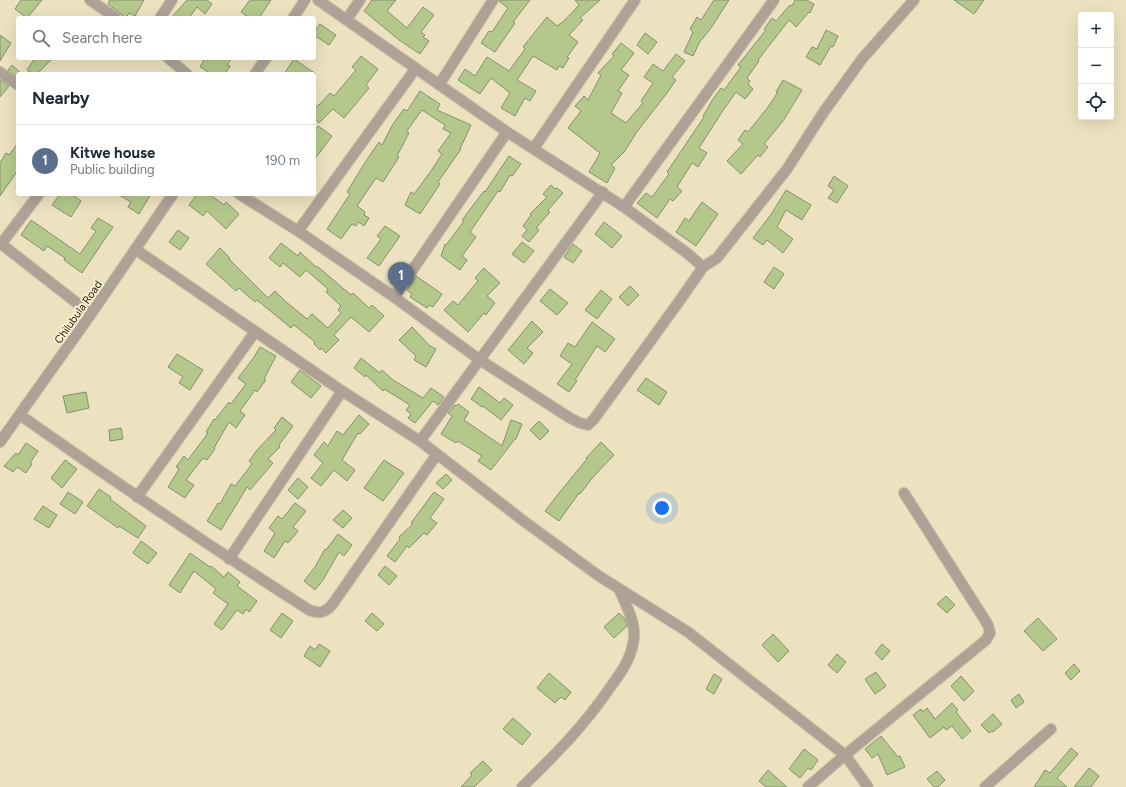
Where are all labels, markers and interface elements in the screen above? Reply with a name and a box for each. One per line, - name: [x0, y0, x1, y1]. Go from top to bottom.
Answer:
- map controls: [1078, 12, 1114, 120]
- button: +: [1078, 12, 1114, 48]
- search box: [16, 16, 316, 60]
- icon: search: [30, 27, 52, 49]
- text: Search here: [62, 29, 142, 47]
- button: −: [1078, 48, 1114, 84]
- button: locate: [1078, 84, 1114, 120]
- text: Nearby: [32, 88, 90, 108]
- text: Kitwe house: [70, 144, 155, 162]
- text: 1: [42, 153, 48, 168]
- text: 190 m: [265, 153, 300, 168]
- text: Public building: [70, 162, 155, 177]
- pin: 1: [388, 262, 414, 295]
- street label: Chilubula Road: [52, 278, 105, 346]
- your location: [652, 498, 672, 518]

